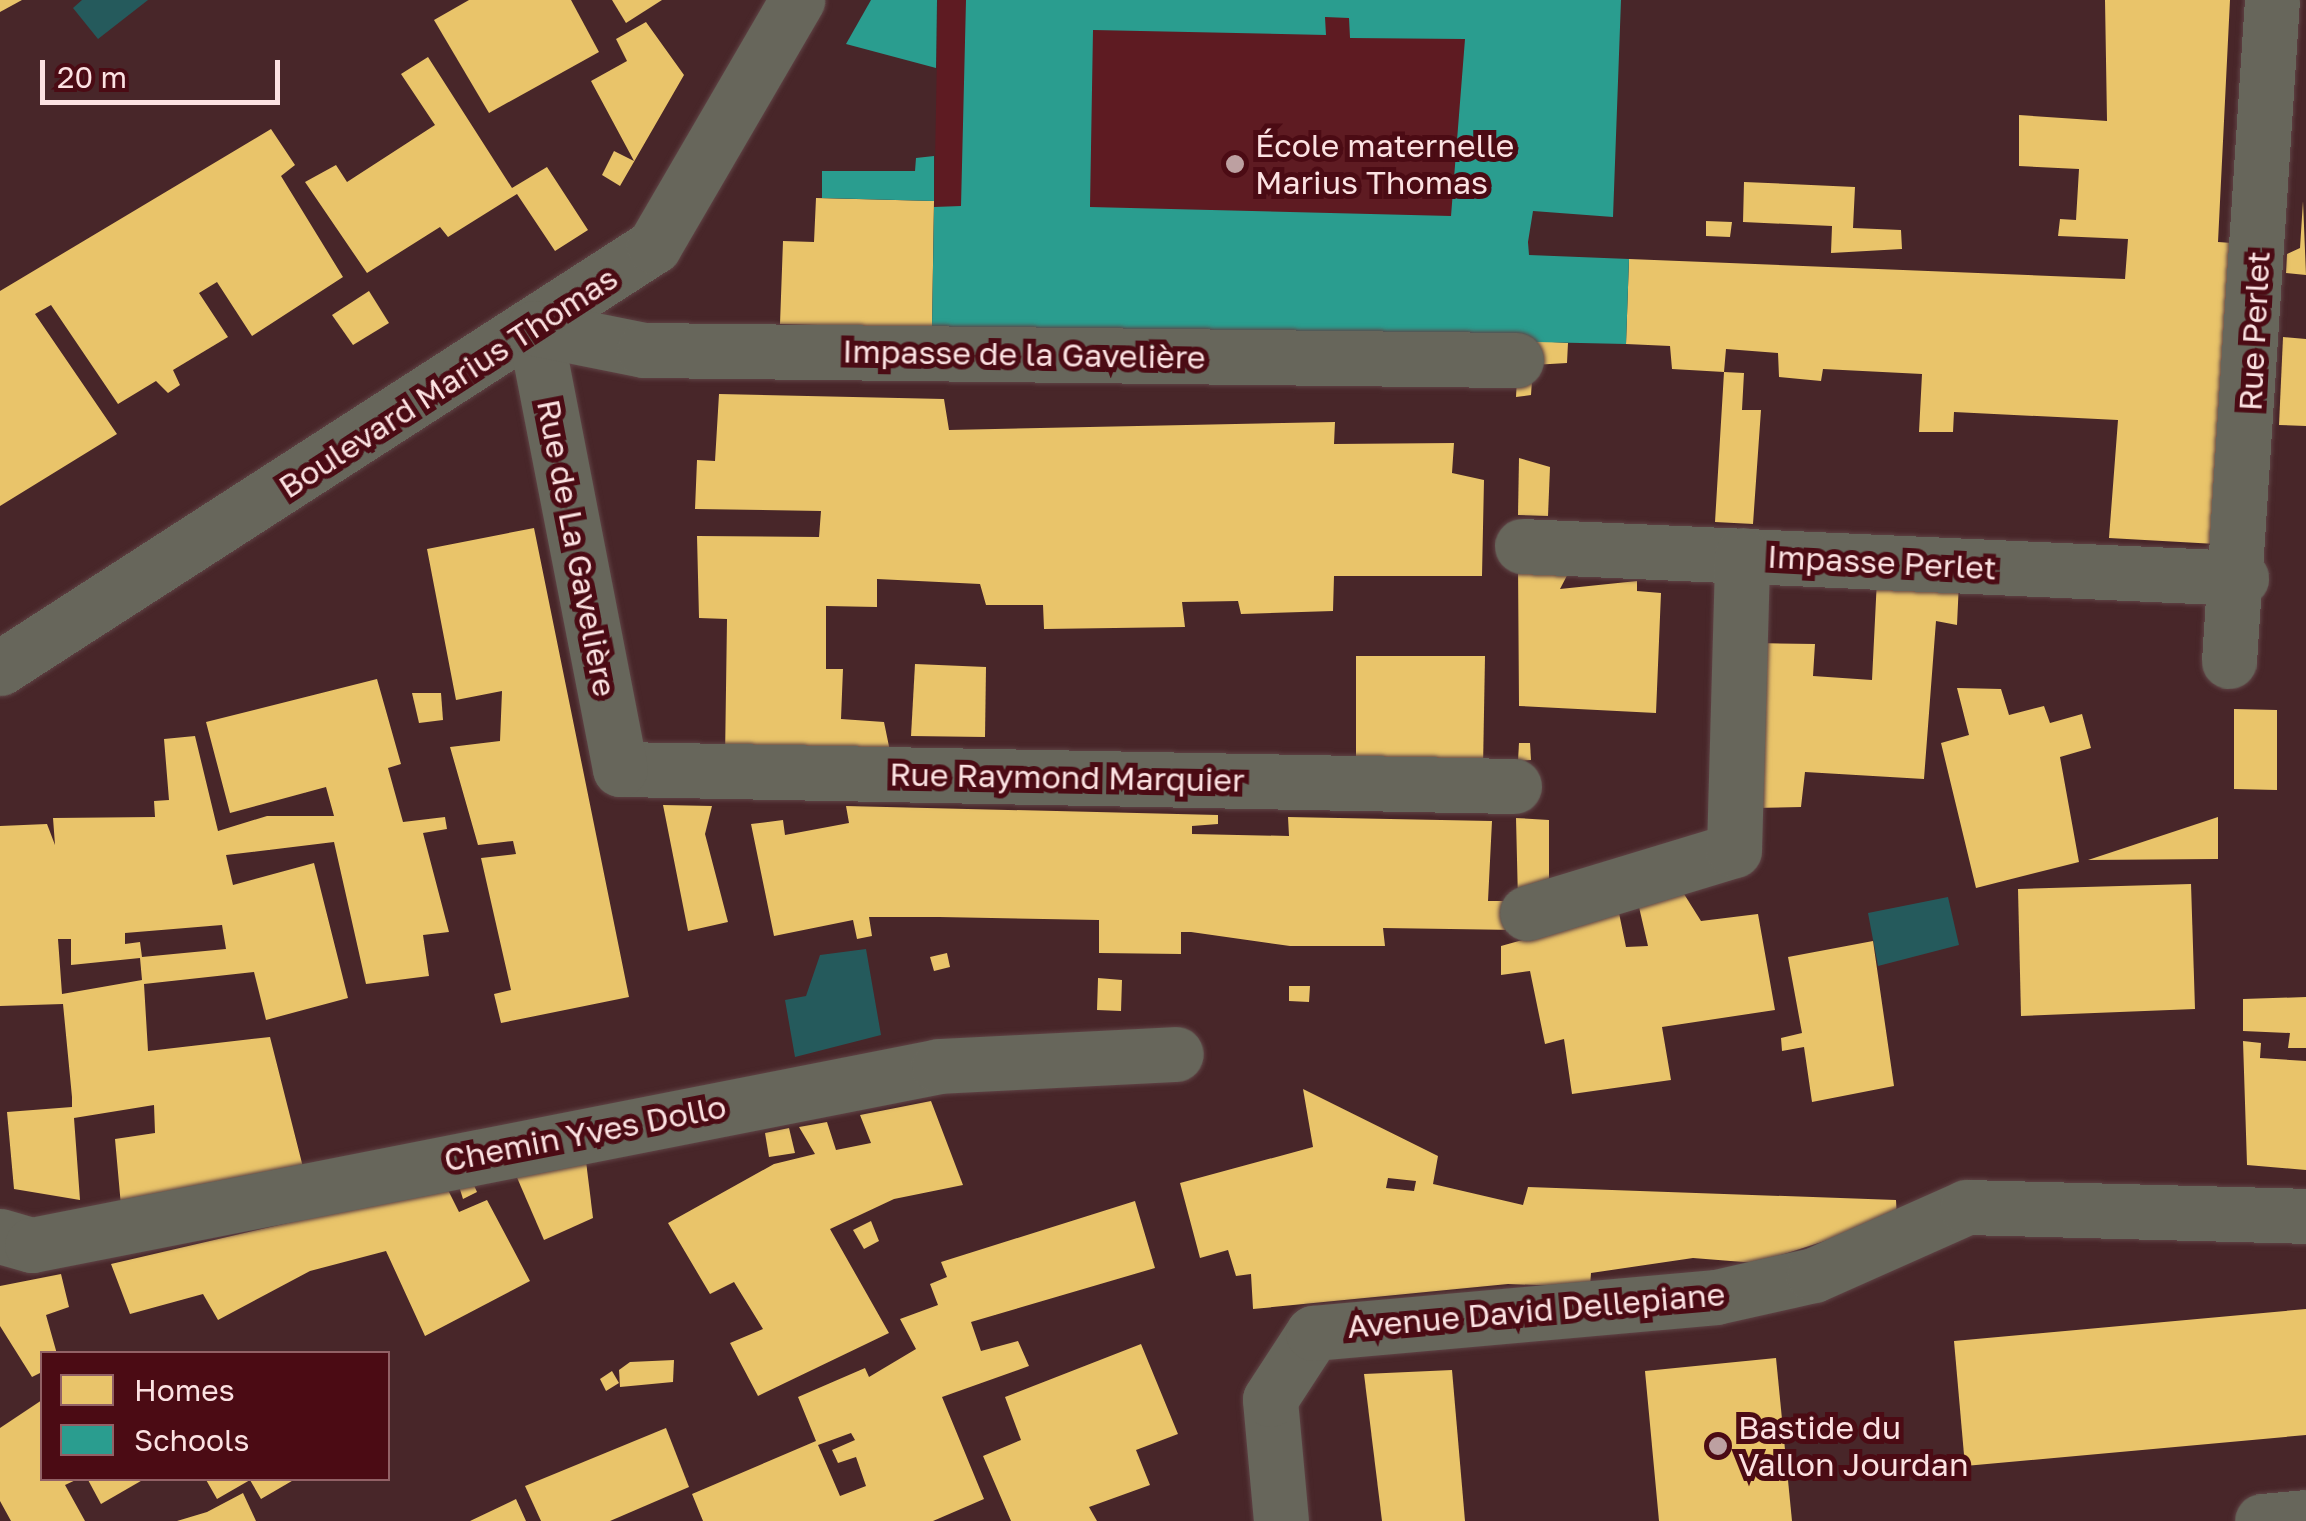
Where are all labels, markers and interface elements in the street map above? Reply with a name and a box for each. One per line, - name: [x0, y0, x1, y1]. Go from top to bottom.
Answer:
- scale bar: [45, 40, 285, 102]
- text: 20 m: [57, 59, 127, 95]
- place label: École maternelle Marius Thomas: [1255, 127, 1514, 202]
- marker: École maternelle Marius Thomas: [1224, 153, 1246, 175]
- street label: Rue Perlet: [2231, 250, 2277, 412]
- street label: Boulevard Marius Thomas: [272, 258, 624, 506]
- street label: Impasse de la Gavelière: [842, 332, 1206, 376]
- street label: Rue de La Gavelière: [529, 396, 625, 700]
- street label: Impasse Perlet: [1766, 537, 1998, 587]
- street label: Rue Raymond Marquier: [889, 755, 1245, 799]
- street label: Chemin Yves Dollo: [441, 1087, 729, 1179]
- street label: Avenue David Dellepiane: [1345, 1274, 1727, 1346]
- legend: [40, 1351, 390, 1481]
- text: Homes: [134, 1372, 235, 1408]
- place label: Bastide du Vallon Jourdan: [1738, 1409, 1969, 1484]
- text: Schools: [134, 1422, 250, 1458]
- marker: Bastide du Vallon Jourdan: [1707, 1435, 1729, 1457]

